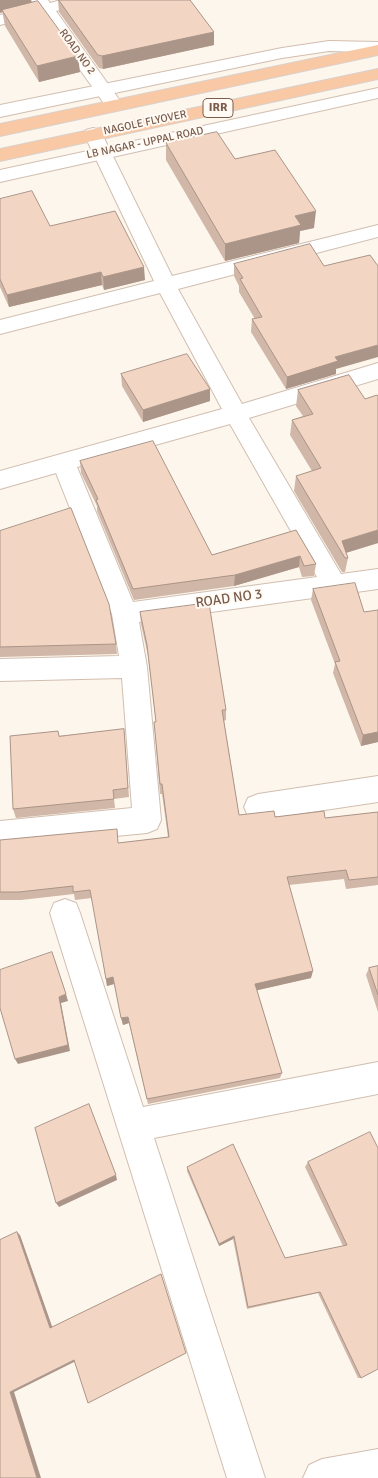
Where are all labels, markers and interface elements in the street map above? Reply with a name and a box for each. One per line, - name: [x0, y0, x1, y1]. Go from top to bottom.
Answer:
- street label: ROAD NO 2: [56, 27, 98, 77]
- road number: IRR: [203, 99, 233, 118]
- street label: NAGOLE FLYOVER: [102, 108, 188, 138]
- street label: LB NAGAR - UPPAL ROAD: [85, 124, 205, 162]
- street label: ROAD NO 3: [195, 586, 263, 612]

